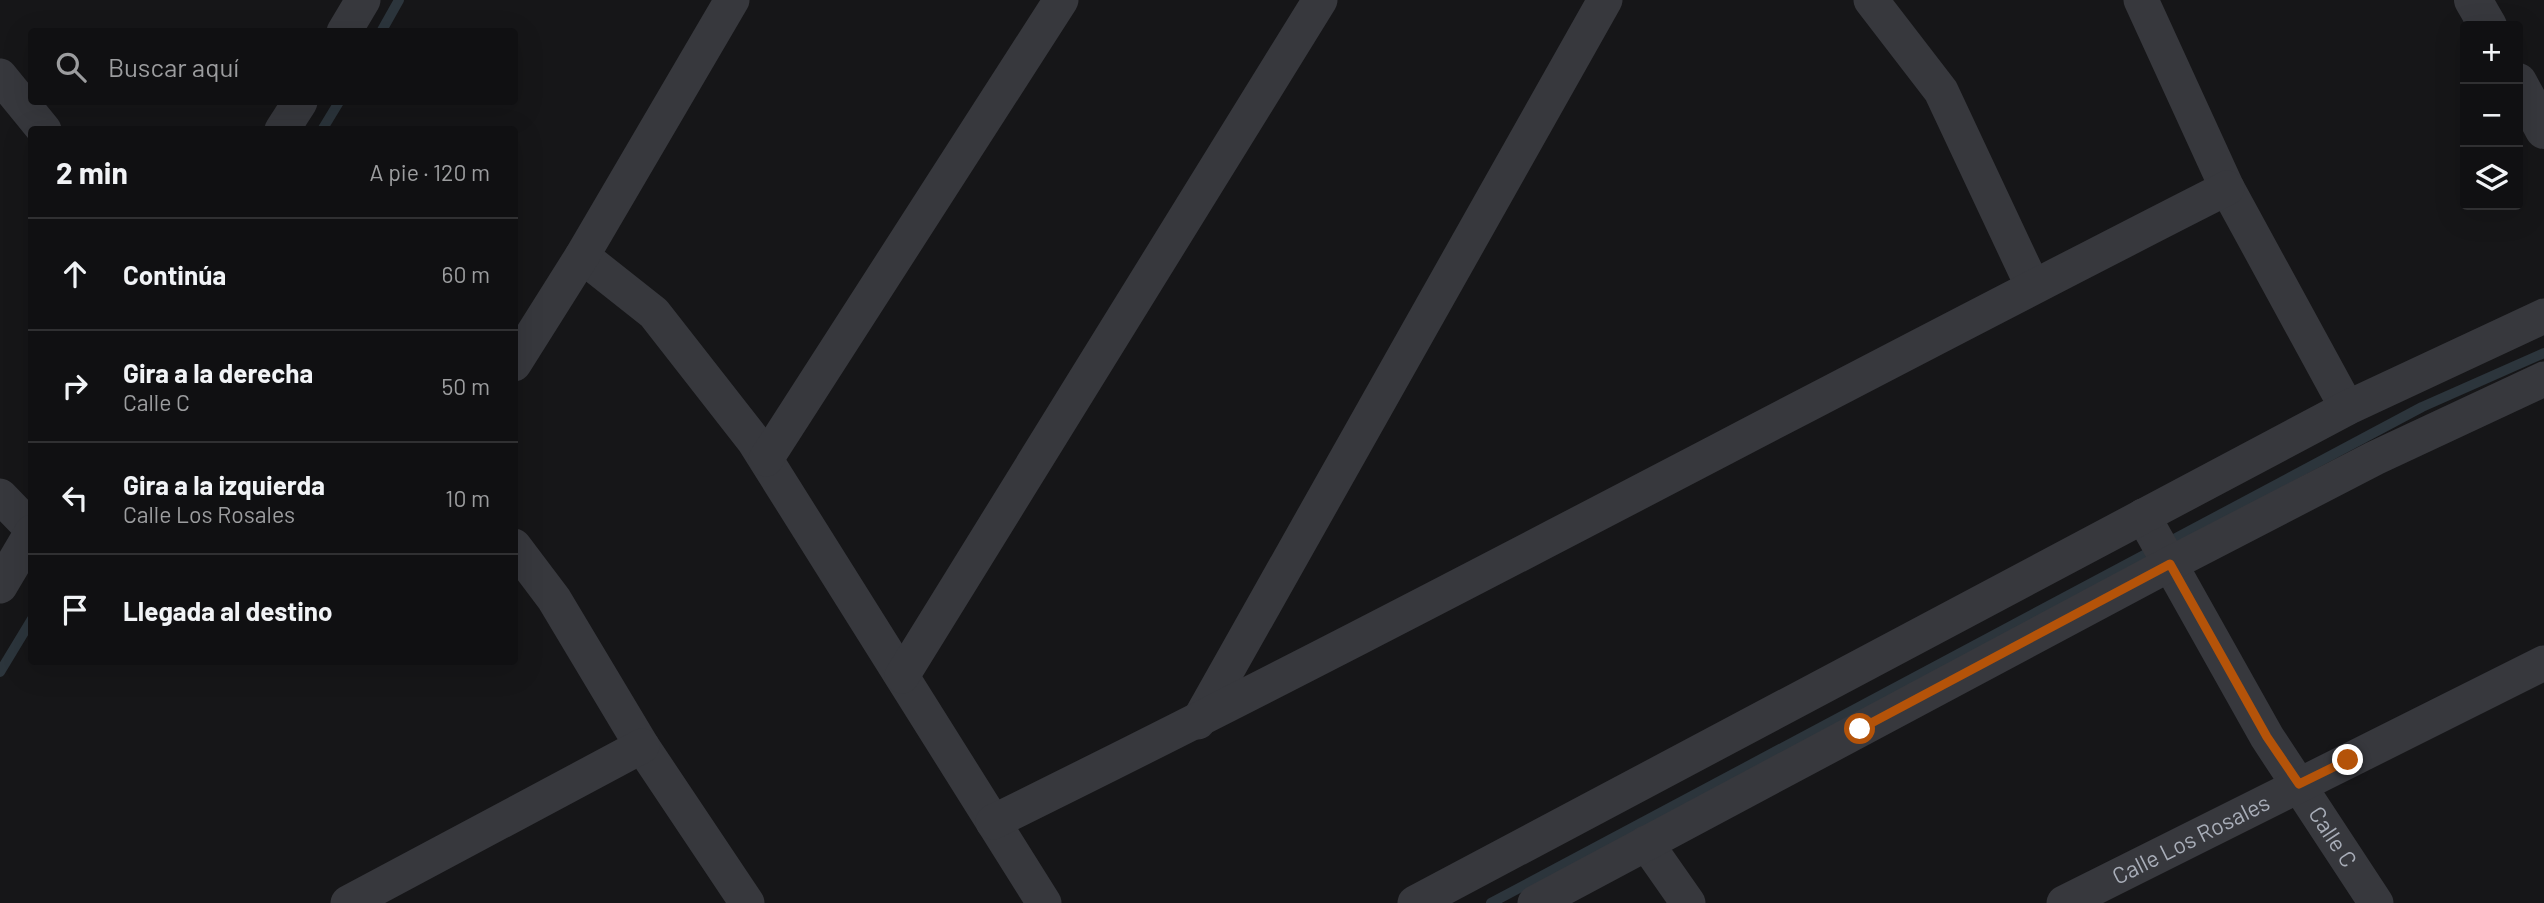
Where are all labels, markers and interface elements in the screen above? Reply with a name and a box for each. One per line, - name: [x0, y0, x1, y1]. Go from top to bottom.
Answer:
- map controls: [2460, 21, 2523, 210]
- button: +: [2460, 21, 2523, 84]
- search box: [28, 28, 518, 105]
- icon: search: [52, 48, 90, 86]
- text: Buscar aquí: [108, 51, 239, 82]
- button: −: [2460, 84, 2523, 147]
- button: layers: [2460, 147, 2523, 210]
- text: 2 min: [56, 154, 128, 190]
- text: A pie · 120 m: [370, 158, 490, 186]
- icon: ahead: [56, 255, 94, 293]
- text: Continúa: [123, 259, 226, 290]
- text: 60 m: [442, 260, 490, 288]
- text: Gira a la derecha: [123, 357, 313, 388]
- icon: right: [56, 367, 94, 405]
- text: 50 m: [442, 372, 490, 400]
- text: Calle C: [123, 388, 190, 416]
- text: Gira a la izquierda: [123, 469, 325, 500]
- icon: left: [56, 479, 94, 517]
- text: 10 m: [445, 484, 490, 512]
- text: Calle Los Rosales: [123, 500, 295, 528]
- icon: arrive: [56, 591, 94, 629]
- text: Llegada al destino: [123, 595, 332, 626]
- route start: [1844, 713, 1875, 744]
- route end: [2332, 744, 2363, 775]
- street label: Calle Los Rosales: [2107, 788, 2274, 890]
- street label: Calle C: [2303, 801, 2364, 872]

